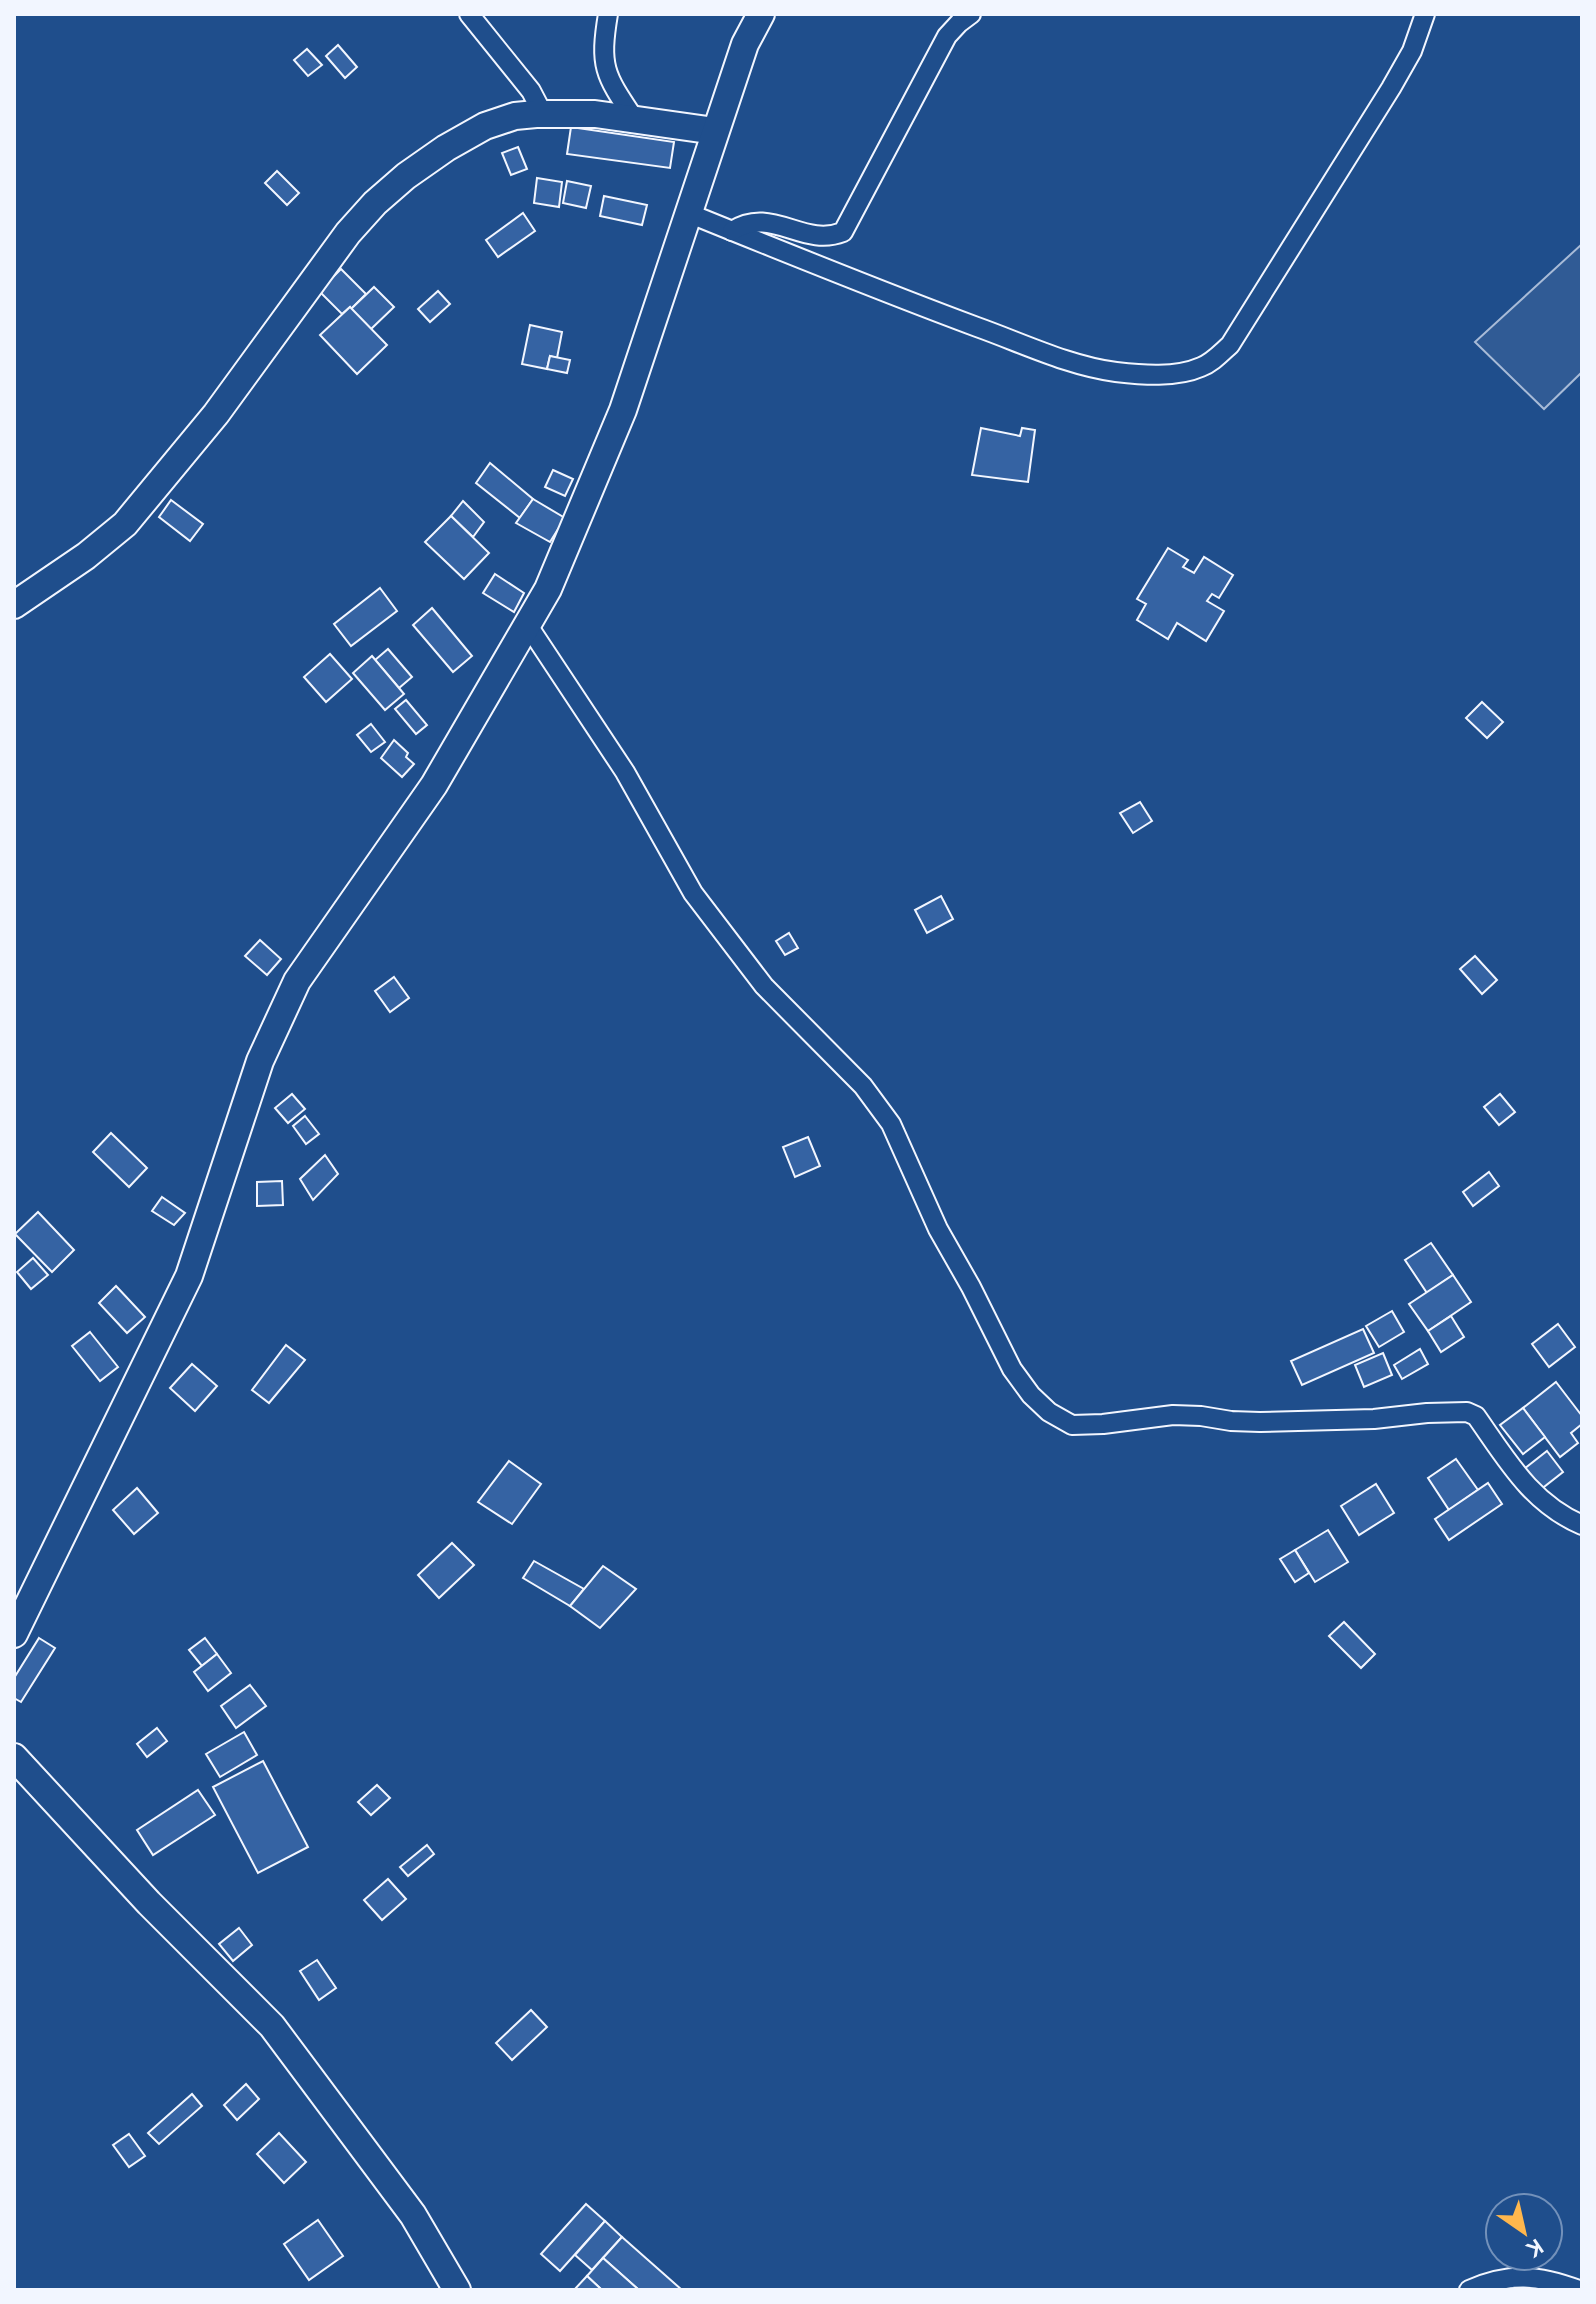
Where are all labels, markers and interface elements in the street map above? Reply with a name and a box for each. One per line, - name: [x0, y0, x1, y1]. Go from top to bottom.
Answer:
- north arrow: [1484, 2192, 1564, 2272]
- text: K: [1521, 2233, 1549, 2264]

